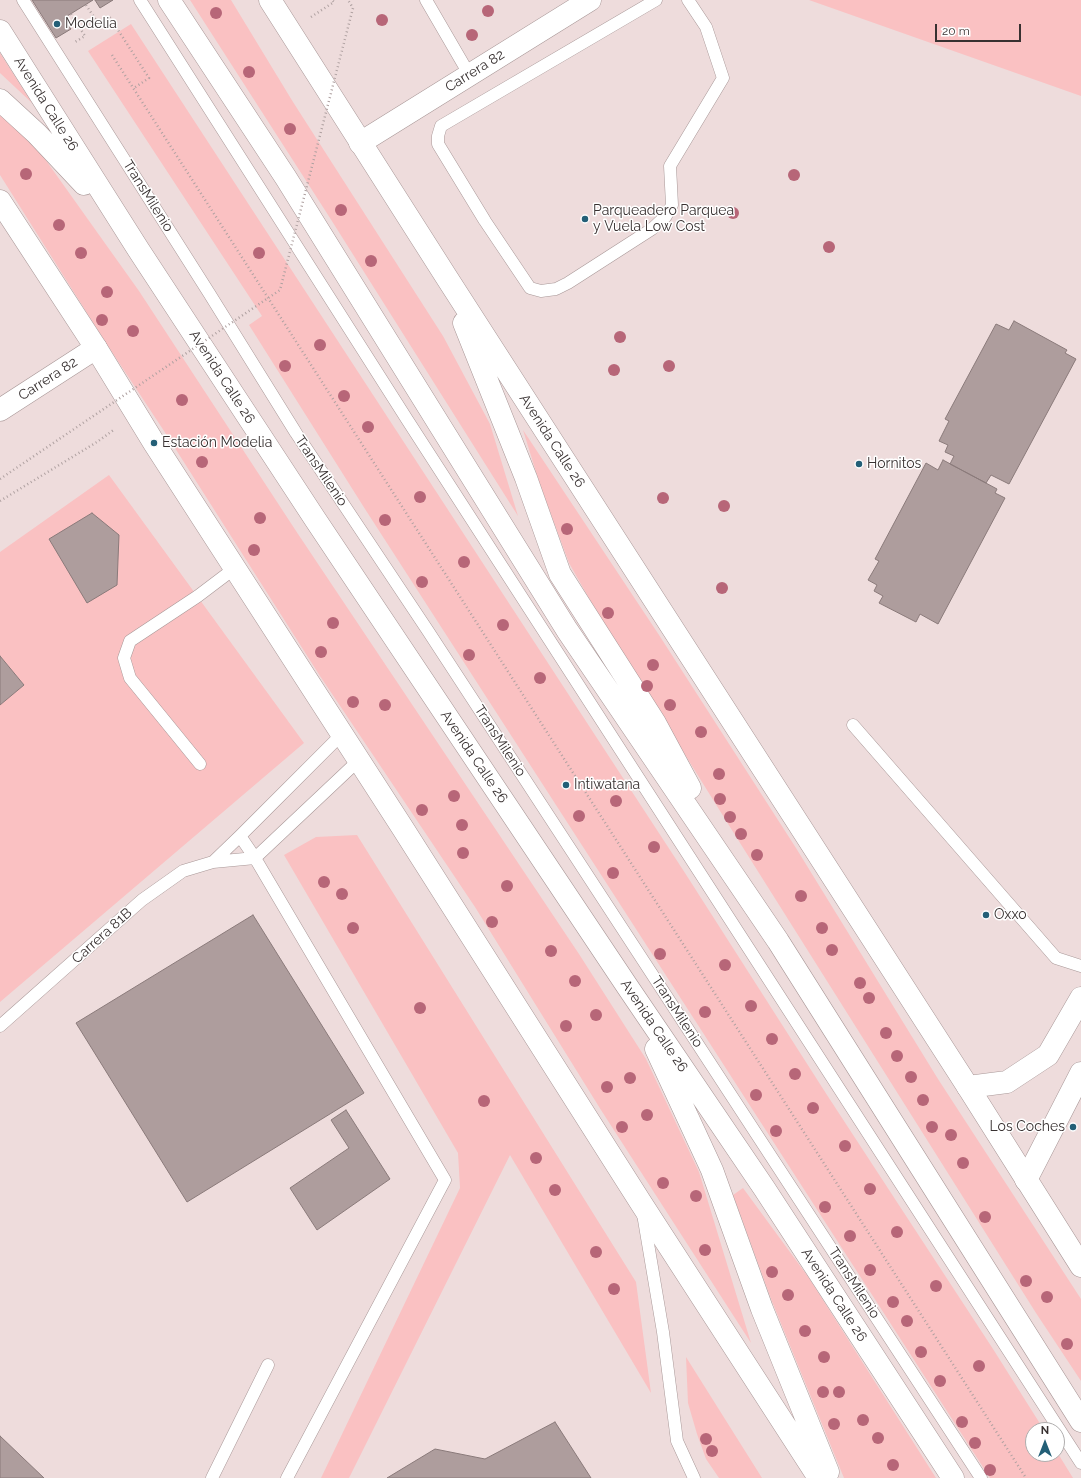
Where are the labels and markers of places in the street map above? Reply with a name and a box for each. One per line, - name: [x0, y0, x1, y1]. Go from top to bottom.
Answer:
- place label: Modelia: [65, 16, 117, 32]
- marker: Modelia: [52, 19, 62, 29]
- place label: Parqueadero Parquea y Vuela Low Cost: [593, 203, 734, 236]
- marker: Parqueadero Parquea y Vuela Low Cost: [580, 214, 590, 224]
- place label: Estación Modelia: [162, 435, 272, 451]
- marker: Estación Modelia: [149, 438, 159, 448]
- place label: Hornitos: [867, 456, 921, 472]
- marker: Hornitos: [854, 459, 864, 469]
- place label: Intiwatana: [574, 777, 640, 793]
- marker: Intiwatana: [561, 780, 571, 790]
- place label: Oxxo: [994, 907, 1026, 923]
- marker: Oxxo: [981, 910, 991, 920]
- place label: Los Coches: [990, 1119, 1065, 1135]
- marker: Los Coches: [1068, 1122, 1078, 1132]

